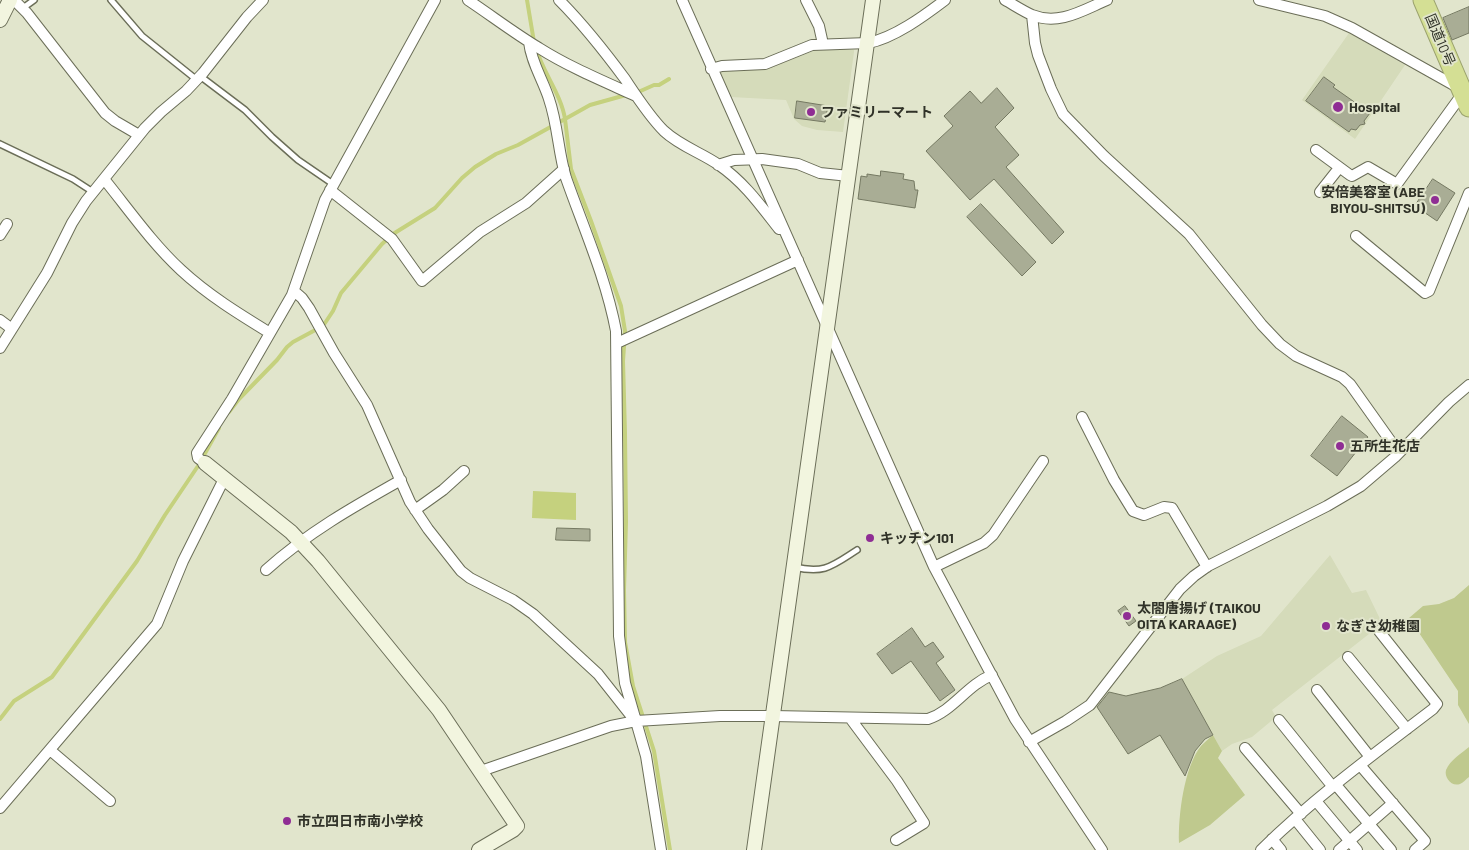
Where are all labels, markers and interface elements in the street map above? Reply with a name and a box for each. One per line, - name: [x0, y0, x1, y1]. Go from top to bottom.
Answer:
- street label: 国道10号: [1422, 11, 1458, 69]
- place label: Hospital: [1349, 99, 1400, 115]
- marker: Hospital: [1331, 100, 1345, 114]
- place label: ファミリーマート: [821, 104, 933, 120]
- marker: ファミリーマート: [805, 106, 817, 118]
- place label: 安倍美容室 (ABE BIYOU-SHITSU): [1321, 184, 1425, 216]
- marker: 安倍美容室 (ABE BIYOU-SHITSU): [1429, 194, 1441, 206]
- place label: 五所生花店: [1350, 438, 1420, 454]
- marker: 五所生花店: [1334, 440, 1346, 452]
- place label: キッチン101: [880, 530, 954, 546]
- marker: キッチン101: [864, 532, 876, 544]
- place label: 太閤唐揚げ (TAIKOU OITA KARAAGE): [1137, 600, 1261, 632]
- marker: 太閤唐揚げ (TAIKOU OITA KARAAGE): [1121, 610, 1133, 622]
- place label: なぎさ幼稚園: [1336, 618, 1420, 634]
- marker: なぎさ幼稚園: [1320, 620, 1332, 632]
- place label: 市立四日市南小学校: [297, 813, 423, 829]
- marker: 市立四日市南小学校: [281, 815, 293, 827]

